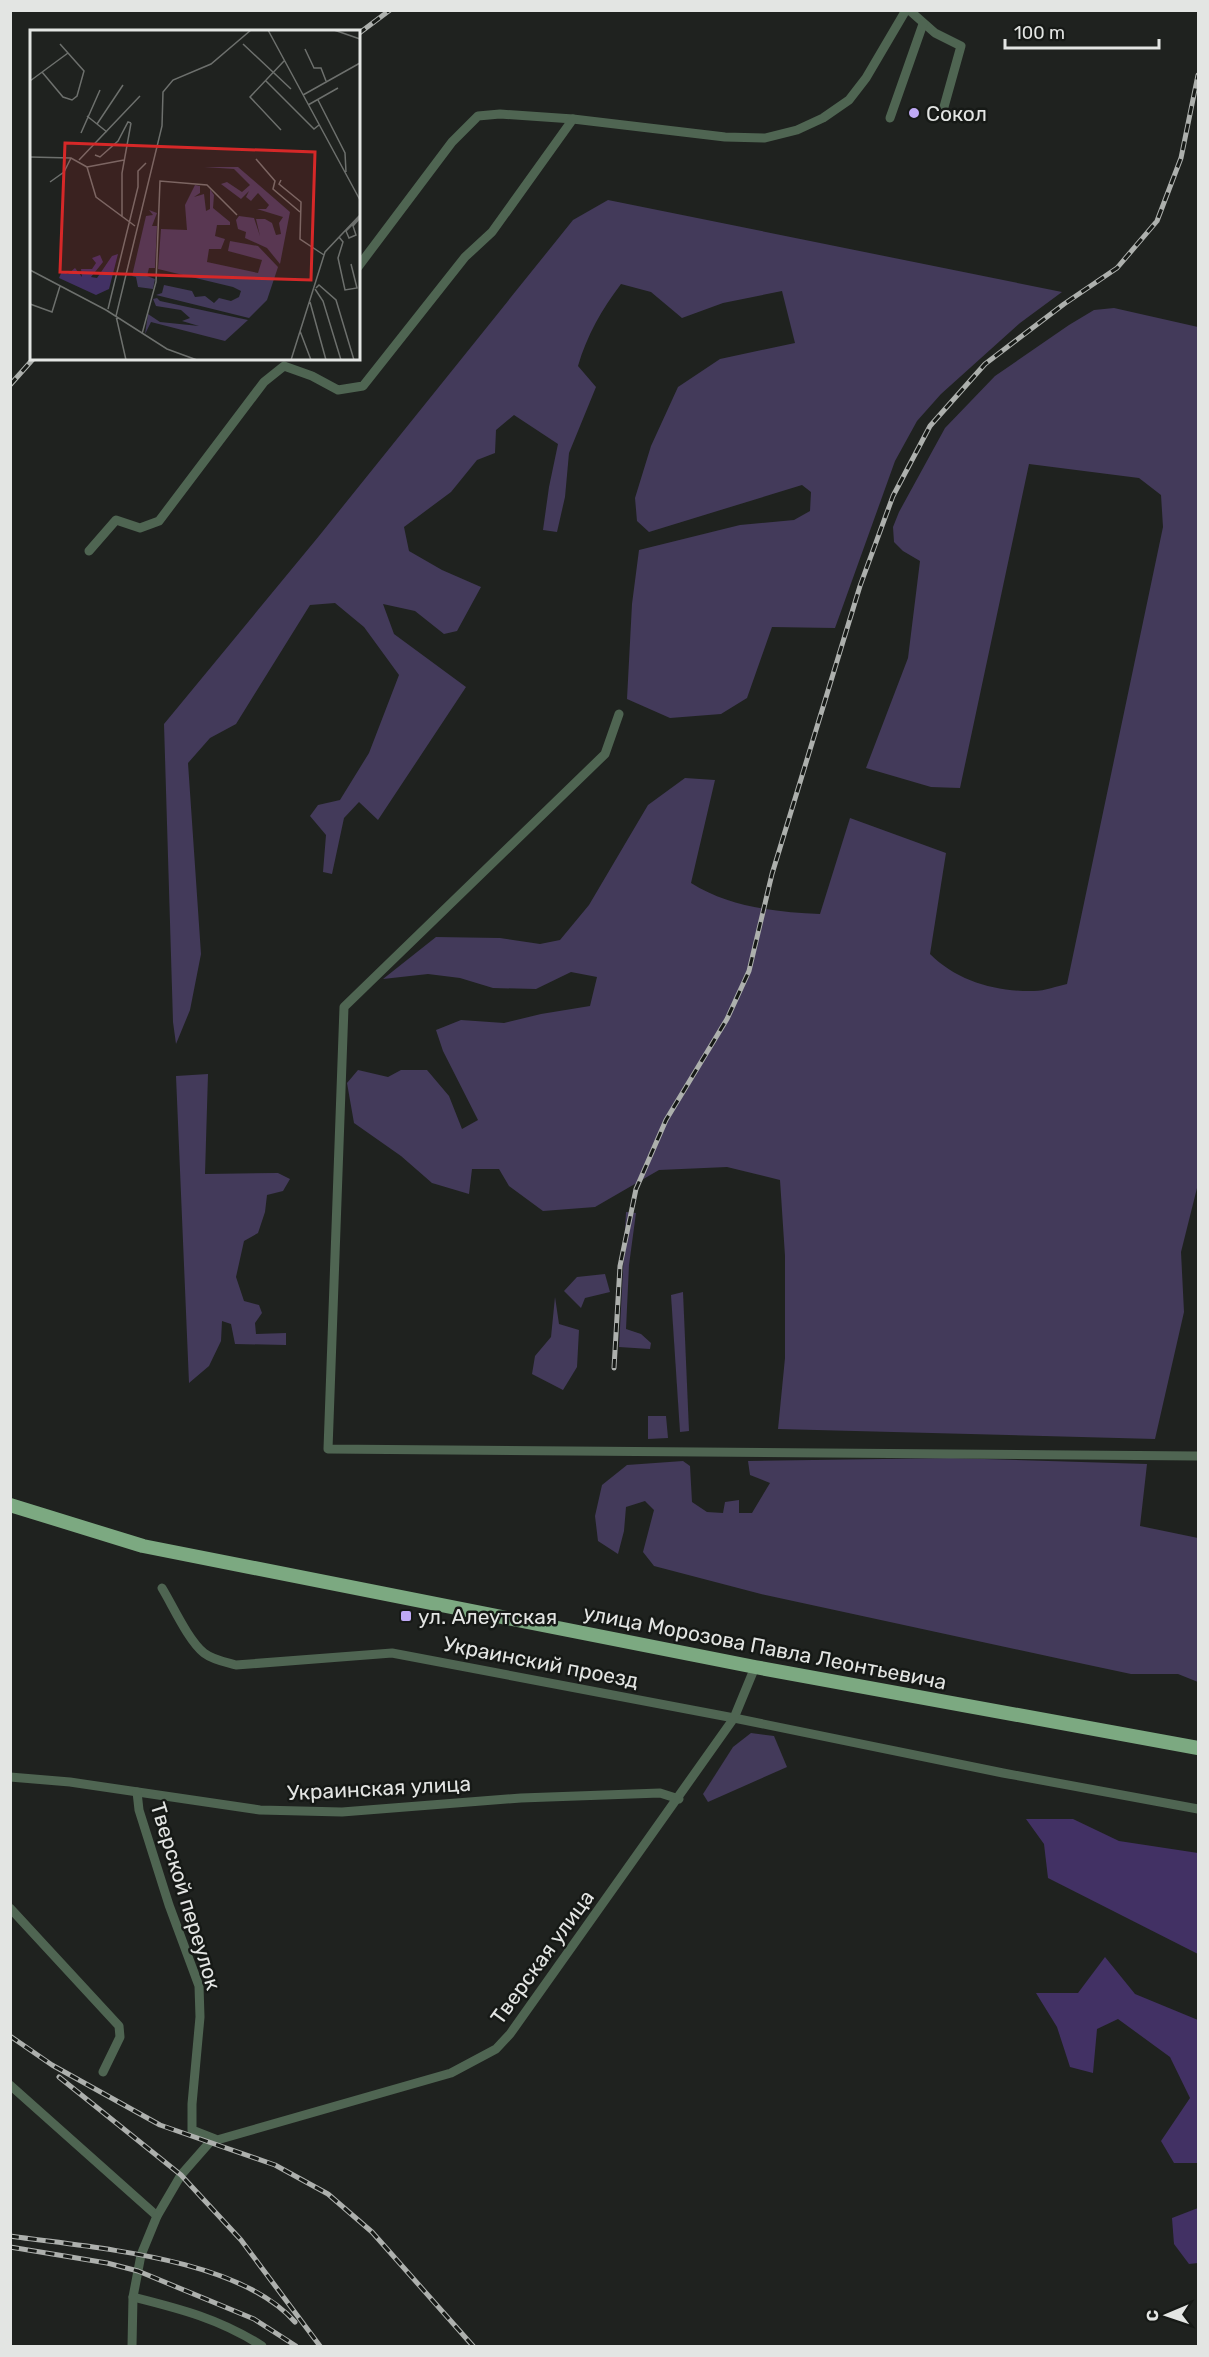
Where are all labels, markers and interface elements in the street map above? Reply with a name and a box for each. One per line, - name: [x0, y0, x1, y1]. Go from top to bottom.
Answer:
- scale bar: [1005, 12, 1160, 50]
- text: 100 m: [1014, 22, 1065, 44]
- inset map: [30, 30, 360, 360]
- place label: Сокол: [926, 101, 987, 126]
- marker: Сокол: [907, 106, 921, 120]
- street label: улица Морозова Павла Леонтьевича: [581, 1599, 949, 1695]
- place label: ул. Алеутская: [418, 1604, 557, 1629]
- marker: ул. Алеутская: [399, 1609, 413, 1623]
- street label: Украинский проезд: [441, 1631, 641, 1693]
- street label: Украинская улица: [287, 1771, 471, 1805]
- street label: Тверской переулок: [146, 1799, 226, 1993]
- street label: Тверская улица: [485, 1885, 599, 2029]
- north arrow: [1137, 2285, 1197, 2345]
- text: С: [1143, 2310, 1162, 2321]

